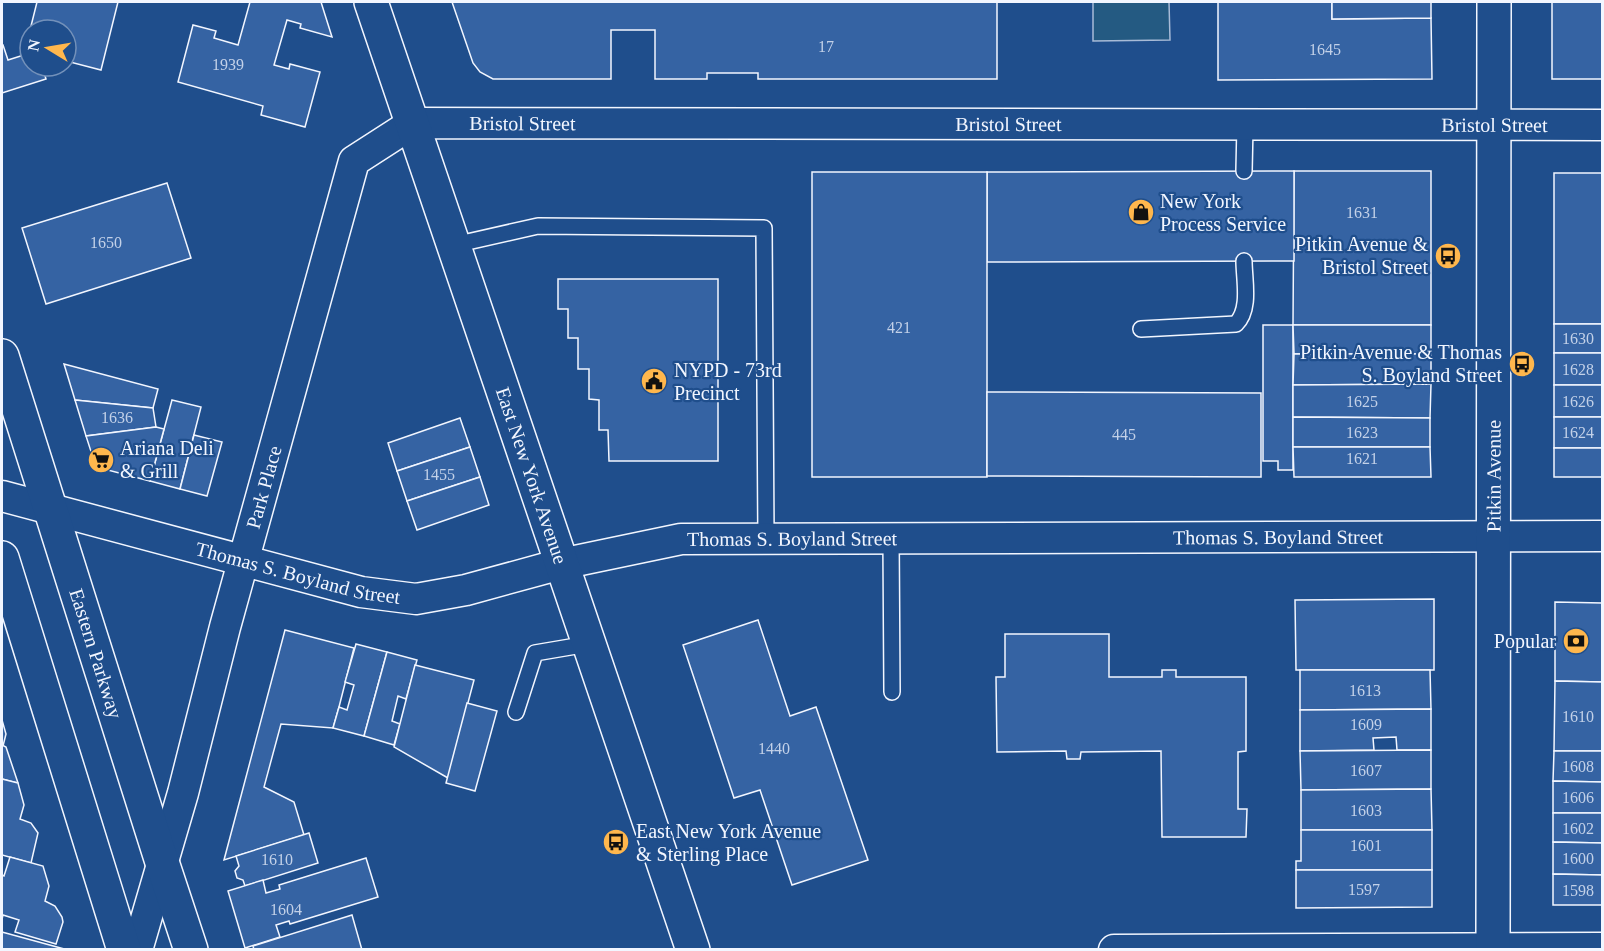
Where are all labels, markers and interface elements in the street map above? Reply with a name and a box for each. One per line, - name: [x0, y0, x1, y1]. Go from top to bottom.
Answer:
- north arrow: [18, 18, 78, 78]
- text: N: [24, 38, 43, 53]
- house number: 17: [818, 38, 834, 55]
- house number: 1645: [1309, 41, 1341, 58]
- house number: 1939: [212, 56, 244, 73]
- street label: Bristol Street: [469, 112, 576, 134]
- street label: Bristol Street: [955, 113, 1062, 135]
- street label: Bristol Street: [1441, 114, 1548, 136]
- place label: New York Process Service: [1160, 190, 1286, 235]
- shop icon: New York Process Service: [1126, 197, 1156, 227]
- house number: 1631: [1346, 204, 1378, 221]
- place label: Pitkin Avenue & Bristol Street: [1295, 233, 1428, 278]
- house number: 1650: [90, 234, 122, 251]
- bus stop icon: Pitkin Avenue & Bristol Street: [1433, 241, 1463, 271]
- house number: 421: [887, 319, 911, 336]
- house number: 1630: [1562, 330, 1594, 347]
- place label: Pitkin Avenue & Thomas S. Boyland Street: [1300, 341, 1502, 387]
- bus stop icon: Pitkin Avenue & Thomas S. Boyland Street: [1507, 349, 1537, 379]
- place label: NYPD - 73rd Precinct: [674, 359, 782, 404]
- house number: 1628: [1562, 361, 1594, 378]
- public building icon: NYPD - 73rd Precinct: [639, 366, 669, 396]
- street label: East New York Avenue: [492, 384, 572, 567]
- house number: 1625: [1346, 393, 1378, 410]
- house number: 1626: [1562, 393, 1594, 410]
- house number: 1636: [101, 409, 133, 426]
- street label: Pitkin Avenue: [1482, 420, 1505, 532]
- house number: 1623: [1346, 424, 1378, 441]
- house number: 1624: [1562, 424, 1594, 441]
- house number: 445: [1112, 426, 1136, 443]
- place label: Ariana Deli & Grill: [120, 437, 214, 482]
- street label: Park Place: [242, 443, 286, 531]
- supermarket icon: Ariana Deli & Grill: [86, 445, 116, 475]
- house number: 1621: [1346, 450, 1378, 467]
- house number: 1455: [423, 466, 455, 483]
- street label: Thomas S. Boyland Street: [1173, 526, 1384, 549]
- street label: Thomas S. Boyland Street: [687, 527, 898, 551]
- street label: Thomas S. Boyland Street: [193, 537, 402, 608]
- street label: Eastern Parkway: [65, 586, 127, 721]
- bank icon: Popular: [1561, 626, 1591, 656]
- place label: Popular: [1494, 630, 1556, 653]
- house number: 1613: [1349, 682, 1381, 699]
- house number: 1610: [1562, 708, 1594, 725]
- house number: 1609: [1350, 716, 1382, 733]
- house number: 1440: [758, 740, 790, 757]
- house number: 1608: [1562, 758, 1594, 775]
- house number: 1607: [1350, 762, 1382, 779]
- house number: 1606: [1562, 789, 1594, 806]
- house number: 1603: [1350, 802, 1382, 819]
- place label: East New York Avenue & Sterling Place: [636, 820, 821, 866]
- house number: 1602: [1562, 820, 1594, 837]
- bus stop icon: East New York Avenue & Sterling Place: [601, 827, 631, 857]
- house number: 1601: [1350, 837, 1382, 854]
- house number: 1600: [1562, 850, 1594, 867]
- house number: 1610: [261, 851, 293, 868]
- house number: 1597: [1348, 881, 1380, 898]
- house number: 1598: [1562, 882, 1594, 899]
- house number: 1604: [270, 901, 302, 918]

